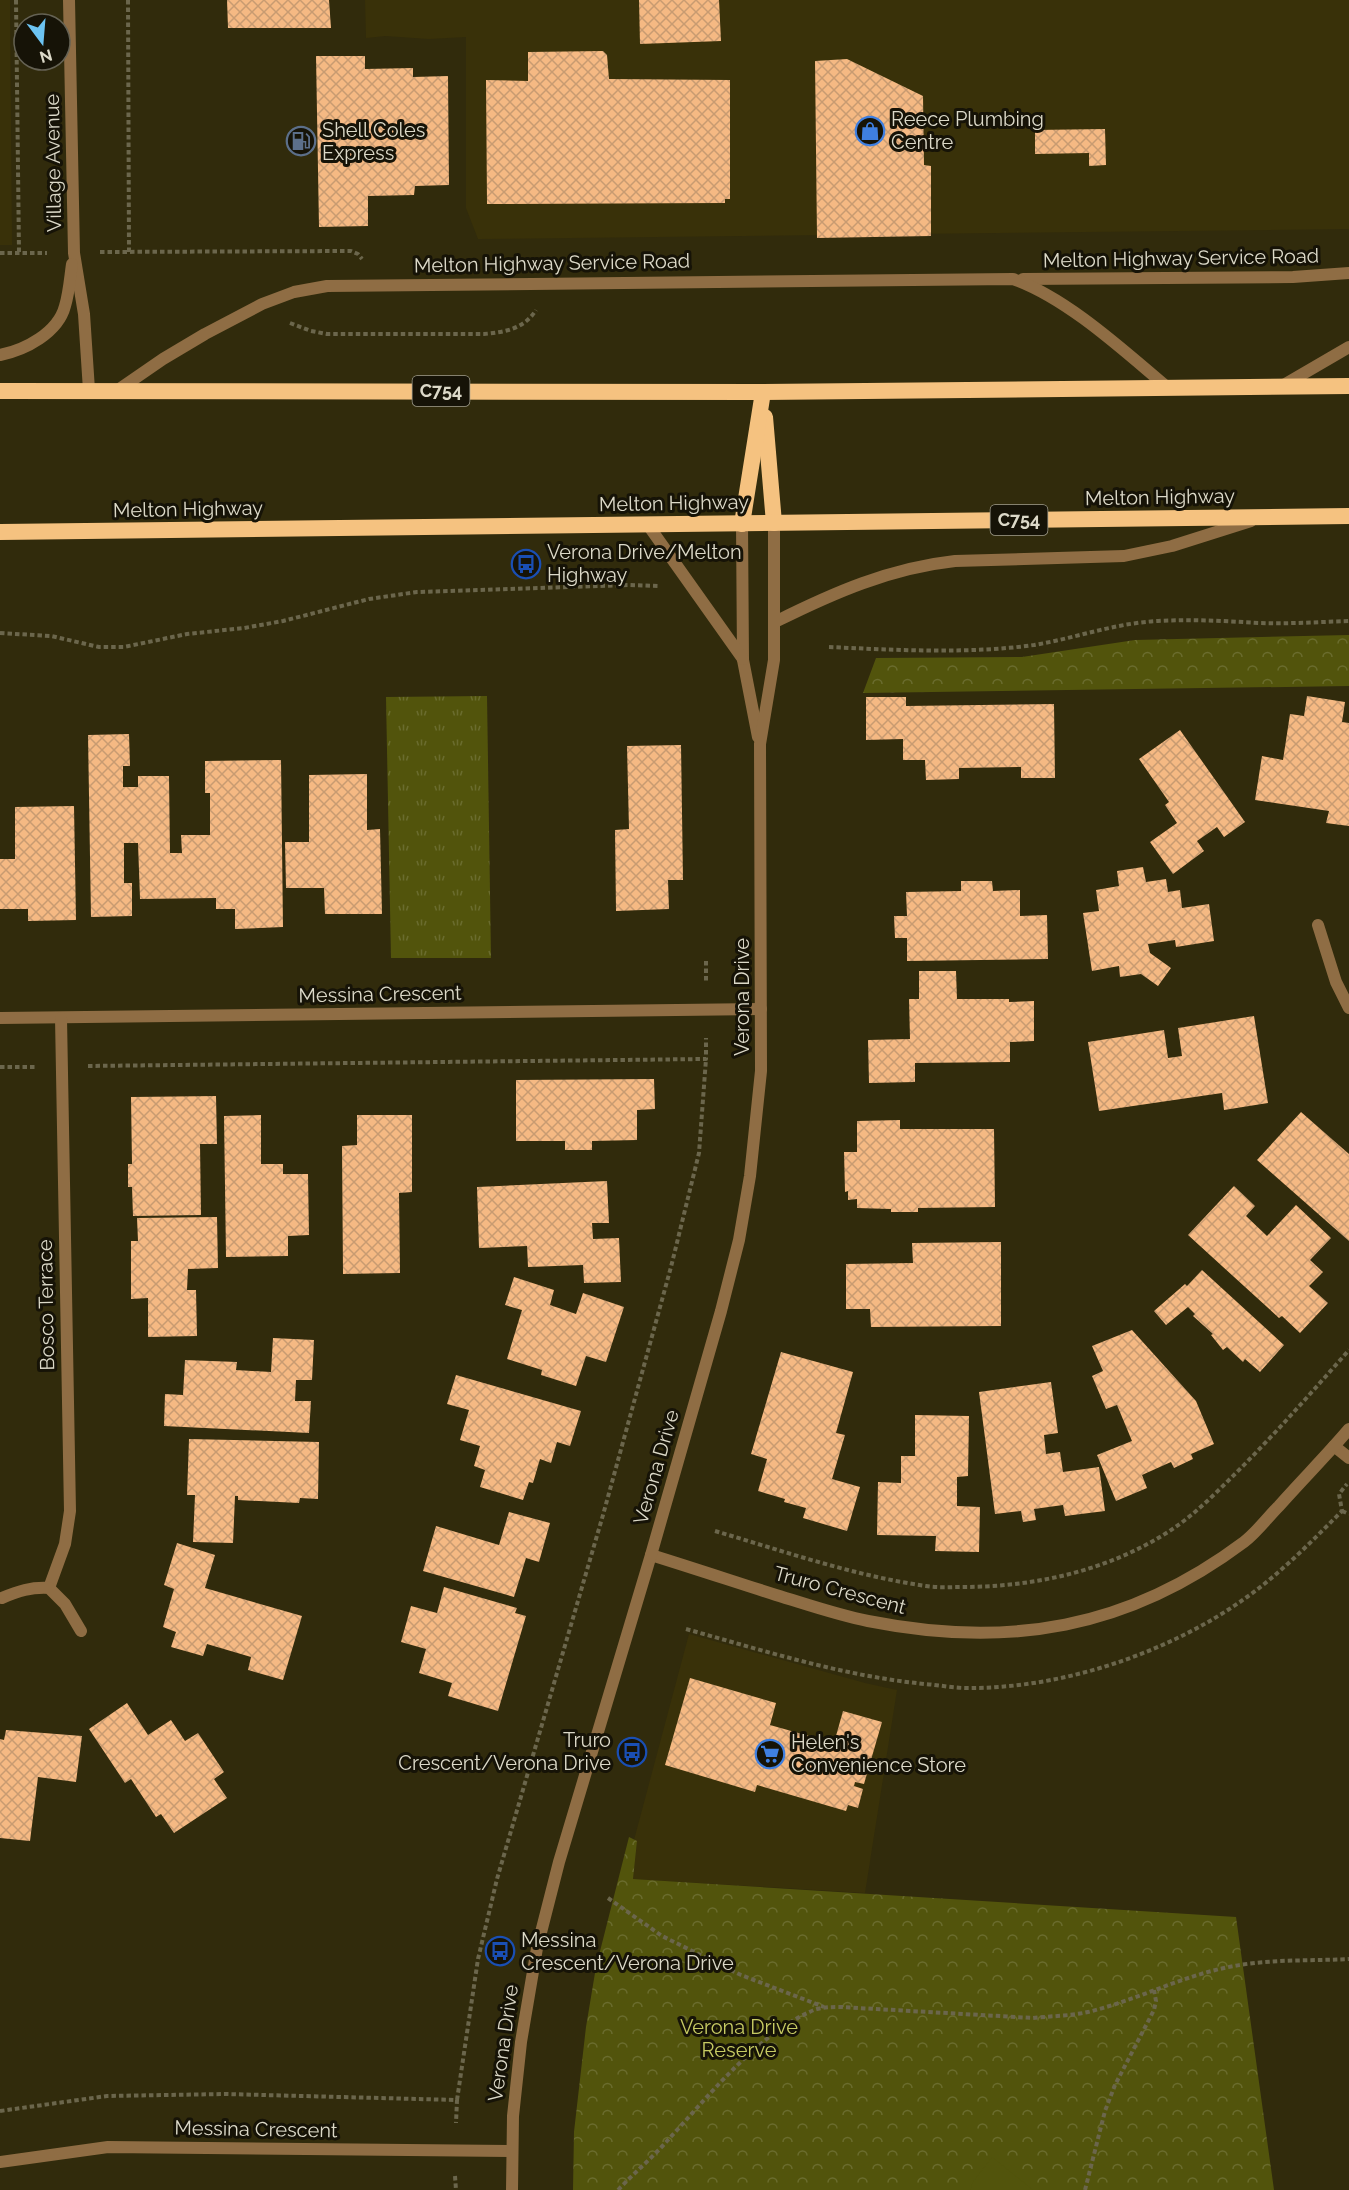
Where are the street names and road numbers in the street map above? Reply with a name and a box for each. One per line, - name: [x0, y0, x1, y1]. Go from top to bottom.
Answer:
- street label: Village Avenue: [40, 93, 66, 232]
- street label: Melton Highway Service Road: [1043, 244, 1319, 272]
- street label: Melton Highway Service Road: [414, 249, 690, 277]
- road number: C754: [412, 376, 470, 406]
- street label: Melton Highway: [1085, 484, 1235, 510]
- street label: Melton Highway: [599, 490, 749, 516]
- street label: Melton Highway: [113, 496, 263, 522]
- road number: C754: [990, 505, 1048, 535]
- street label: Verona Drive: [730, 938, 754, 1056]
- street label: Messina Crescent: [298, 981, 462, 1007]
- street label: Bosco Terrace: [33, 1239, 59, 1371]
- street label: Verona Drive: [628, 1407, 684, 1527]
- street label: Truro Crescent: [771, 1561, 909, 1619]
- street label: Verona Drive: [483, 1983, 523, 2103]
- street label: Messina Crescent: [174, 2116, 338, 2142]

